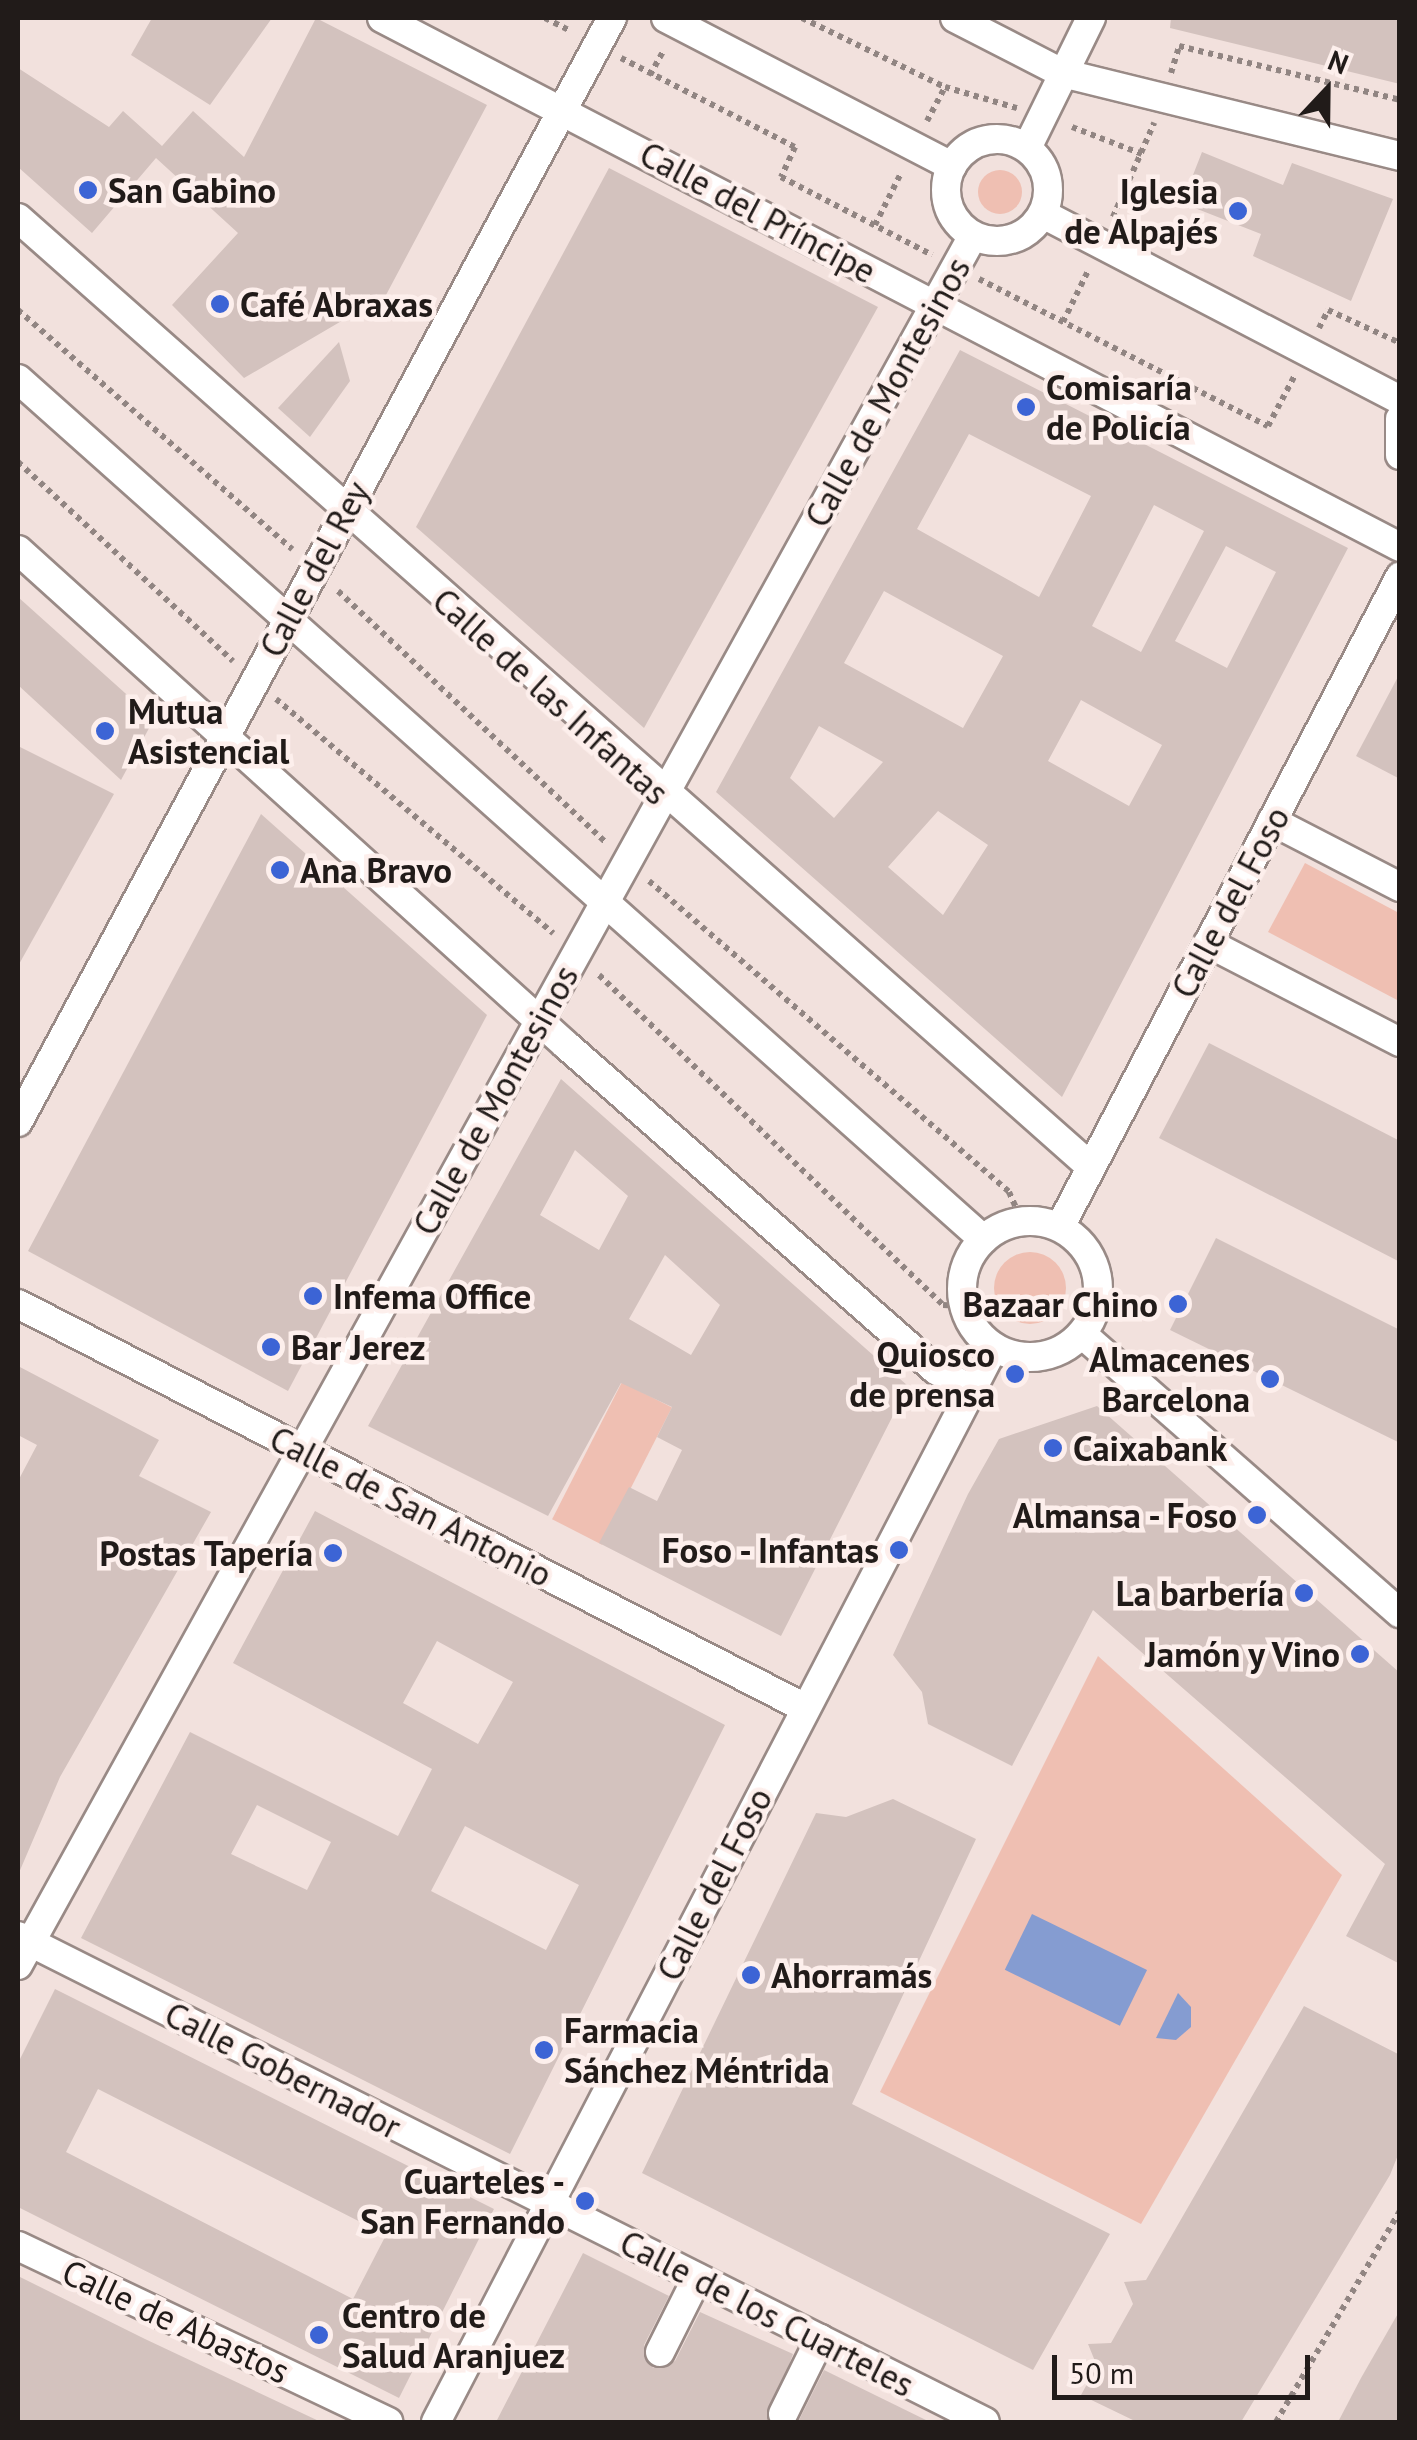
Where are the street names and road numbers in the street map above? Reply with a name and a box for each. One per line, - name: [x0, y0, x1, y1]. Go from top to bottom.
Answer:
- street label: Calle del Príncipe: [633, 132, 883, 292]
- street label: Calle de Montesinos: [795, 250, 979, 534]
- street label: Calle del Rey: [250, 474, 378, 664]
- street label: Calle de las Infantas: [424, 579, 678, 813]
- street label: Calle del Foso: [1162, 799, 1298, 1005]
- street label: Calle de Montesinos: [403, 958, 587, 1242]
- street label: Calle de San Antonio: [263, 1417, 559, 1595]
- street label: Calle del Foso: [647, 1781, 781, 1987]
- street label: Calle Gobernador: [158, 1992, 408, 2148]
- street label: Calle de los Cuarteles: [613, 2221, 921, 2405]
- street label: Calle de Abastos: [55, 2250, 297, 2392]

